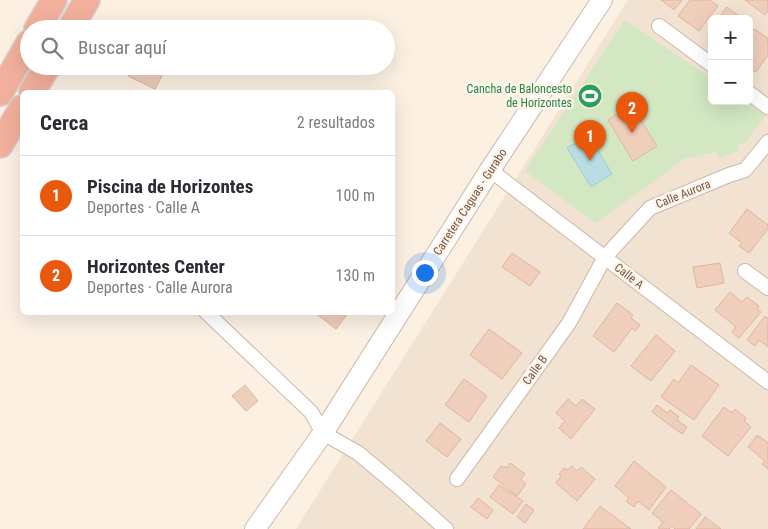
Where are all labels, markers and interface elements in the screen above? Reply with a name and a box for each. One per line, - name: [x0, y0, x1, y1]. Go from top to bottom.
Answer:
- map controls: [708, 15, 753, 105]
- button: +: [708, 15, 753, 60]
- search box: [20, 20, 395, 75]
- icon: search: [38, 34, 66, 62]
- text: Buscar aquí: [78, 36, 167, 59]
- button: −: [708, 60, 753, 105]
- place label: Cancha de Baloncesto de Horizontes: [466, 82, 572, 110]
- sports icon: Cancha de Baloncesto de Horizontes: [577, 83, 603, 109]
- pin: 2: [616, 92, 648, 133]
- text: Cerca: [40, 111, 88, 135]
- text: 2 resultados: [297, 113, 375, 132]
- pin: 1: [574, 120, 606, 161]
- street label: Carretera Caguas - Gurabo: [430, 146, 510, 258]
- text: Piscina de Horizontes: [87, 175, 253, 198]
- street label: Calle Aurora: [654, 177, 713, 211]
- text: 1: [52, 186, 60, 205]
- text: 100 m: [336, 186, 375, 205]
- text: Deportes · Calle A: [87, 198, 200, 217]
- text: Horizontes Center: [87, 255, 225, 278]
- your location: [412, 260, 438, 286]
- street label: Calle A: [612, 260, 647, 292]
- text: 2: [52, 266, 60, 285]
- text: 130 m: [336, 266, 375, 285]
- text: Deportes · Calle Aurora: [87, 278, 233, 297]
- street label: Calle B: [520, 353, 550, 387]

